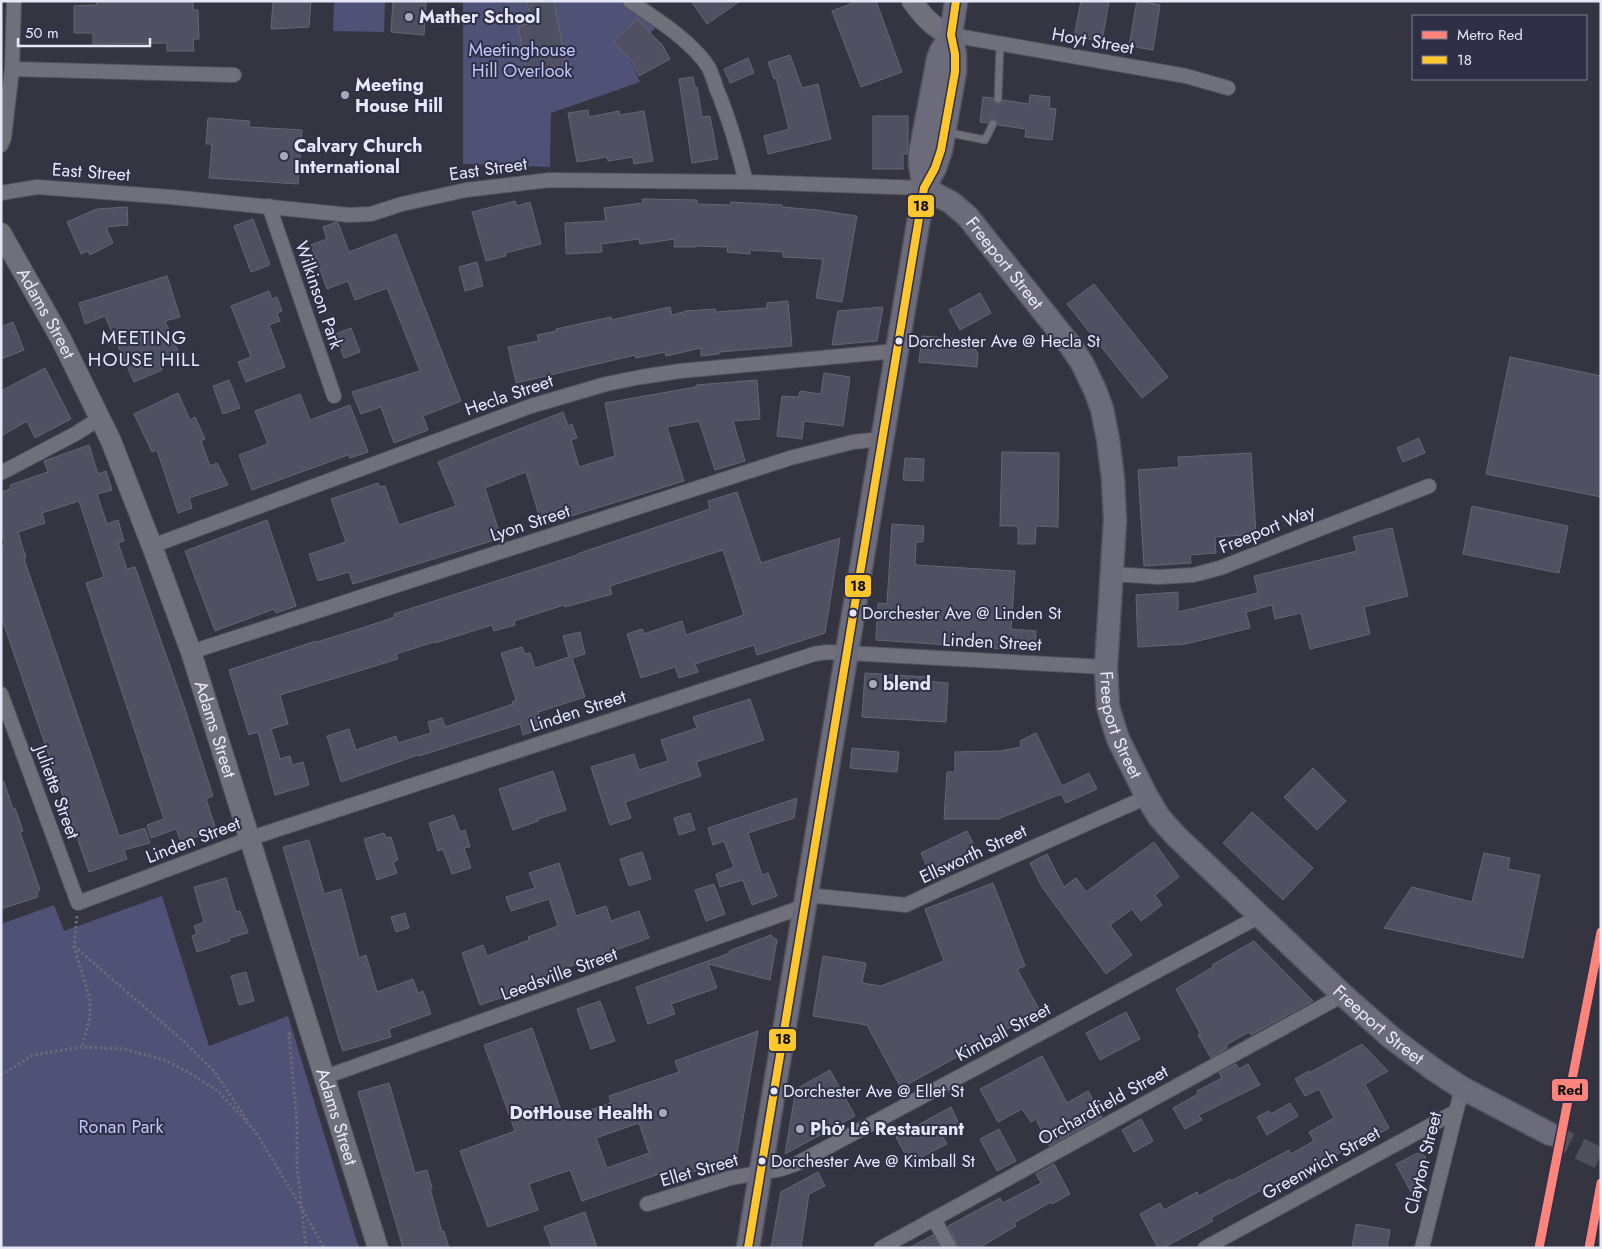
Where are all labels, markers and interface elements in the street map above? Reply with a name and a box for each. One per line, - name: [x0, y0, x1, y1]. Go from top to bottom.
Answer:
- place label: Mather School: [419, 4, 540, 30]
- marker: Mather School: [403, 11, 415, 23]
- scale bar: [18, 15, 150, 47]
- legend: [1412, 15, 1587, 80]
- street label: Hoyt Street: [1050, 21, 1137, 61]
- text: 50 m: [25, 22, 59, 44]
- text: Metro Red: [1457, 24, 1523, 46]
- park label: Meetinghouse Hill Overlook: [468, 37, 576, 84]
- text: 18: [1457, 49, 1472, 71]
- place label: Meeting House Hill: [355, 72, 443, 119]
- marker: Meeting House Hill: [339, 89, 351, 101]
- place label: Calvary Church International: [294, 133, 423, 180]
- marker: Calvary Church International: [278, 150, 290, 162]
- street label: East Street: [447, 151, 529, 187]
- street label: East Street: [51, 156, 132, 188]
- line badge: 18: [907, 194, 935, 218]
- text: 18: [913, 196, 929, 216]
- street label: Freeport Street: [960, 211, 1050, 316]
- street label: Wilkinson Park: [288, 237, 350, 353]
- street label: Adams Street: [10, 263, 82, 364]
- district label: MEETING HOUSE HILL: [88, 324, 200, 373]
- place label: Dorchester Ave @ Hecla St: [908, 329, 1100, 353]
- marker: Dorchester Ave @ Hecla St: [894, 336, 904, 346]
- street label: Hecla Street: [461, 368, 557, 422]
- street label: Lyon Street: [487, 498, 574, 548]
- street label: Freeport Way: [1215, 498, 1319, 560]
- line badge: 18: [844, 574, 872, 598]
- text: 18: [850, 576, 866, 596]
- place label: Dorchester Ave @ Linden St: [862, 601, 1061, 625]
- marker: Dorchester Ave @ Linden St: [848, 608, 858, 618]
- street label: Linden Street: [942, 626, 1043, 658]
- place label: blend: [883, 671, 931, 697]
- street label: Freeport Street: [1093, 671, 1149, 784]
- street label: Adams Street: [188, 677, 243, 782]
- marker: blend: [867, 678, 879, 690]
- street label: Linden Street: [527, 683, 630, 739]
- street label: Juliette Street: [27, 740, 86, 843]
- street label: Linden Street: [142, 810, 245, 870]
- street label: Ellsworth Street: [915, 818, 1031, 890]
- street label: Leedsville Street: [497, 941, 622, 1007]
- street label: Freeport Street: [1327, 979, 1430, 1071]
- street label: Kimball Street: [951, 996, 1056, 1068]
- line badge: 18: [768, 1028, 797, 1052]
- text: 18: [775, 1029, 791, 1049]
- street label: Orchardfield Street: [1033, 1058, 1173, 1152]
- street label: Adams Street: [309, 1065, 364, 1169]
- line badge: Red: [1551, 1078, 1589, 1102]
- place label: Dorchester Ave @ Ellet St: [783, 1079, 964, 1103]
- text: Red: [1557, 1080, 1583, 1100]
- marker: Dorchester Ave @ Ellet St: [769, 1086, 779, 1096]
- place label: DotHouse Health: [509, 1100, 653, 1126]
- marker: DotHouse Health: [657, 1107, 669, 1119]
- street label: Clayton Street: [1398, 1108, 1448, 1217]
- park label: Ronan Park: [79, 1114, 164, 1140]
- place label: Phở Lê Restaurant: [810, 1116, 964, 1142]
- street label: Greenwich Street: [1257, 1120, 1385, 1206]
- marker: Phở Lê Restaurant: [794, 1123, 806, 1135]
- street label: Ellet Street: [657, 1146, 742, 1194]
- place label: Dorchester Ave @ Kimball St: [771, 1149, 975, 1173]
- marker: Dorchester Ave @ Kimball St: [757, 1156, 767, 1166]

